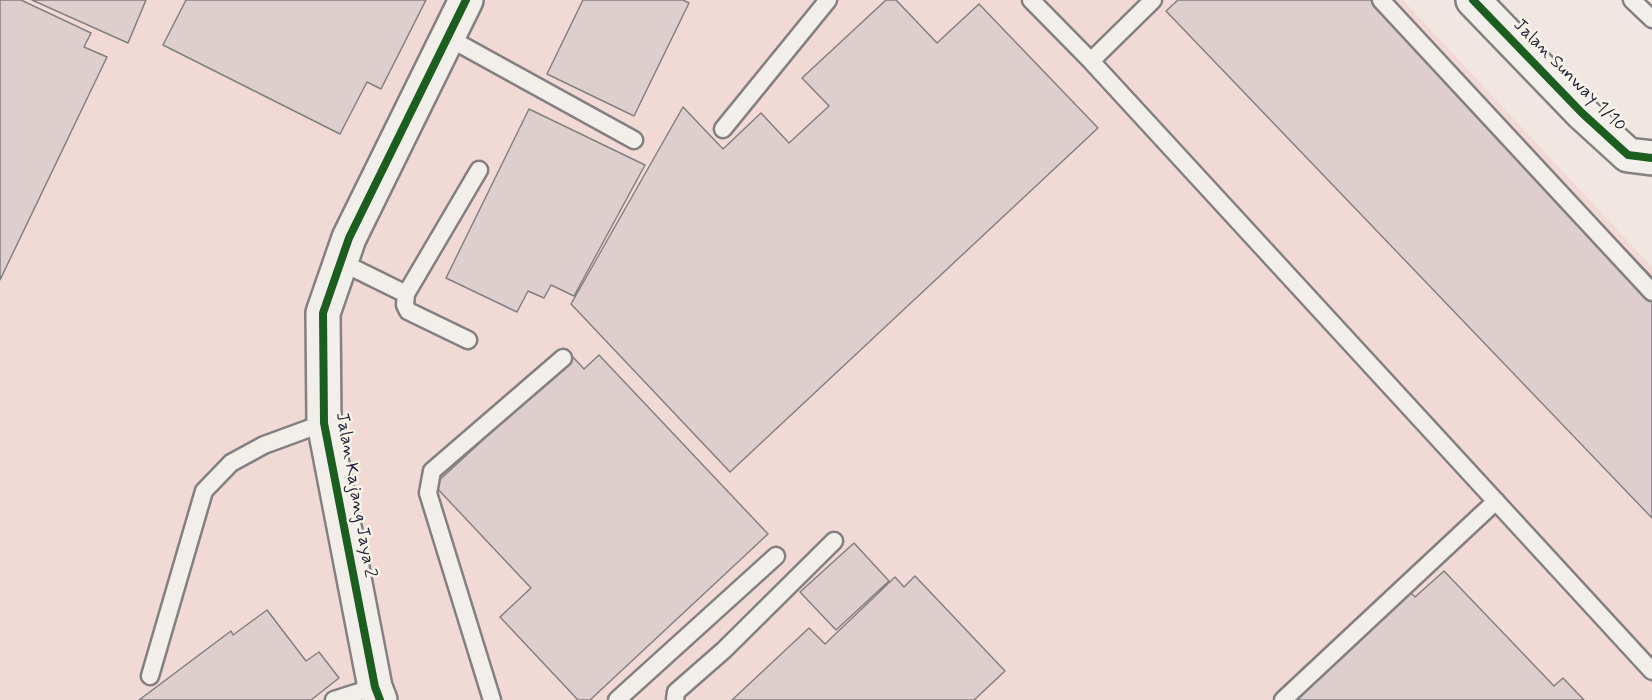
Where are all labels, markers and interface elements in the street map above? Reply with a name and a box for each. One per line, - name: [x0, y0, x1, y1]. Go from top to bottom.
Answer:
- street label: Jalan Sunway 1/10: [1508, 15, 1630, 137]
- street label: Jalan Kajang Jaya 2: [330, 411, 380, 579]

